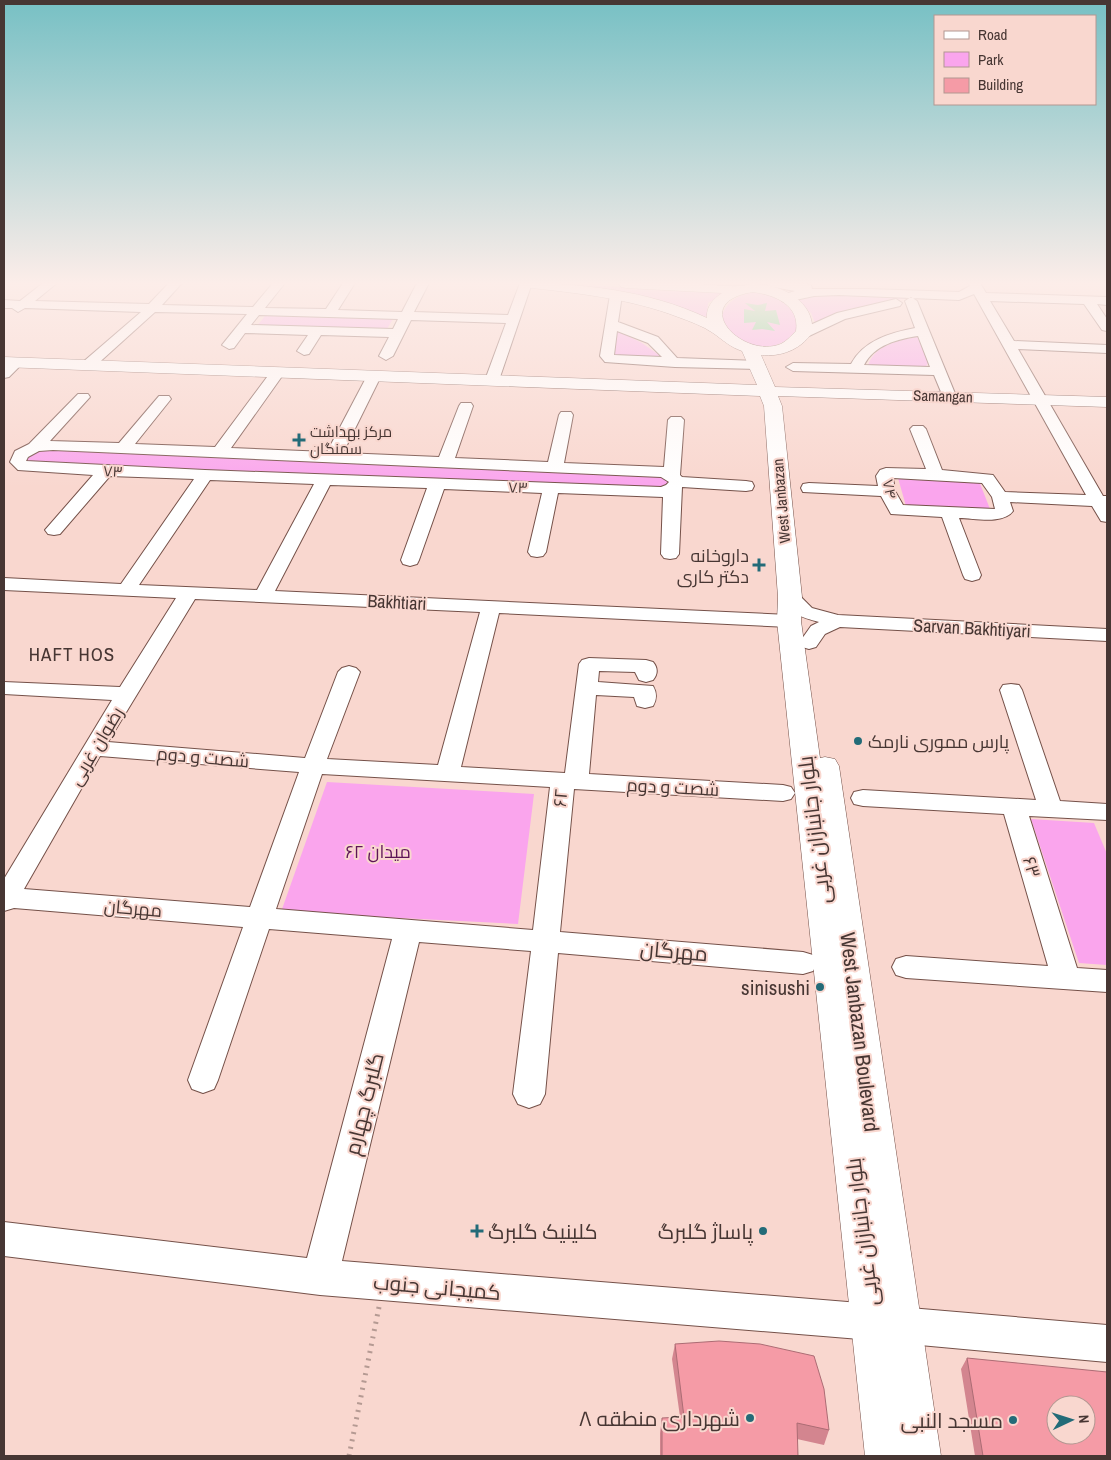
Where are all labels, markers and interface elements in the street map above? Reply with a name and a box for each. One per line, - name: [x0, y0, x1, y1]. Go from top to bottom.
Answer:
- legend: [934, 15, 1096, 105]
- text: Road: [978, 24, 1007, 45]
- text: Park: [978, 49, 1004, 70]
- text: Building: [978, 74, 1023, 95]
- street label: Samangan: [913, 384, 973, 408]
- place label: مرکز بهداشت سمنگان: [310, 421, 392, 459]
- marker: مرکز بهداشت سمنگان: [292, 433, 306, 447]
- street label: West Janbazan: [767, 458, 795, 544]
- street label: ۷۳: [103, 460, 123, 482]
- street label: ۷۳: [508, 476, 528, 498]
- street label: ۷۴: [878, 477, 902, 501]
- place label: داروخانه دکتر کاری: [677, 543, 749, 589]
- marker: داروخانه دکتر کاری: [753, 559, 765, 571]
- street label: Bakhtiari: [367, 588, 427, 616]
- street label: Sarvan Bakhtiyari: [913, 612, 1031, 644]
- district label: HAFT HOS: [29, 641, 115, 667]
- street label: رضوان غربی: [63, 702, 129, 790]
- place label: پارس مموری نارمک: [868, 729, 1009, 754]
- marker: پارس مموری نارمک: [852, 735, 864, 747]
- street label: شصت و دوم: [156, 741, 250, 773]
- street label: بلوار جانبازان غربی: [791, 754, 837, 906]
- street label: شصت و دوم: [626, 772, 720, 802]
- street label: ۶۲: [547, 788, 573, 808]
- park label: میدان ۶۲: [345, 839, 411, 864]
- street label: ۶۳: [1017, 853, 1047, 881]
- street label: مهرگان: [103, 893, 163, 923]
- street label: West Janbazan Boulevard: [833, 931, 887, 1133]
- street label: مهرگان: [639, 934, 709, 968]
- place label: sinisushi: [741, 973, 810, 1002]
- marker: sinisushi: [814, 981, 826, 993]
- street label: گلبرگ چهارم: [337, 1050, 391, 1158]
- street label: بلوار جانبازان غربی: [839, 1156, 885, 1308]
- place label: کلینیک گلبرگ: [488, 1217, 598, 1246]
- place label: پاساژ گلبرگ: [658, 1217, 753, 1246]
- marker: کلینیک گلبرگ: [470, 1224, 484, 1238]
- marker: پاساژ گلبرگ: [757, 1225, 769, 1237]
- street label: کمیجانی جنوب: [372, 1267, 502, 1307]
- north arrow: [1046, 1395, 1096, 1445]
- place label: شهرداری منطقه ۸: [579, 1404, 740, 1433]
- place label: مسجد النبی: [900, 1406, 1003, 1435]
- marker: شهرداری منطقه ۸: [744, 1412, 756, 1424]
- marker: مسجد النبی: [1007, 1414, 1019, 1426]
- text: N: [1075, 1414, 1093, 1424]

